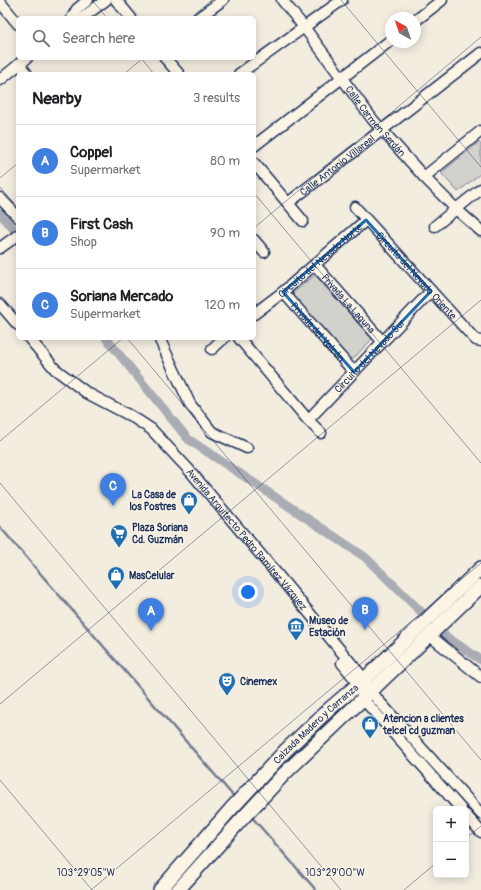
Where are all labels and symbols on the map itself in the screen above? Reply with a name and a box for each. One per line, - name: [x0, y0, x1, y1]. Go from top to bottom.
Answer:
- north arrow: [385, 12, 421, 48]
- street label: Calle Carmen Serdán: [343, 84, 408, 159]
- street label: Calle Antonio Villareal: [298, 133, 377, 199]
- street label: Circuito del Nevado Norte: [276, 221, 365, 301]
- street label: Circuito del Nevado Oriente: [373, 230, 459, 322]
- street label: Privada La Laguna: [319, 272, 378, 336]
- street label: Privada del Volcán: [288, 300, 347, 365]
- street label: Circuito del Nevado Sur: [332, 317, 408, 396]
- street label: Avenida Arquitecto Pedro Ramírez Vázquez: [183, 466, 309, 613]
- pin: C: [100, 473, 126, 506]
- place label: La Casa de los Postres: [129, 489, 177, 513]
- shop icon: La Casa de los Postres: [179, 490, 199, 515]
- place label: Plaza Soriana Cd. Guzmán: [132, 522, 188, 546]
- supermarket icon: Plaza Soriana Cd. Guzmán: [109, 523, 129, 548]
- shop icon: MasCelular: [106, 565, 126, 590]
- place label: MasCelular: [129, 570, 175, 582]
- your location: [238, 582, 258, 602]
- pin: B: [352, 597, 378, 630]
- pin: A: [138, 598, 164, 631]
- place label: Museo de Estación: [309, 615, 349, 639]
- museum icon: Museo de Estación: [286, 616, 306, 641]
- theatre icon: Cinemex: [217, 671, 237, 696]
- place label: Cinemex: [240, 676, 277, 688]
- street label: Calzada Madero y Carranza: [271, 682, 361, 767]
- place label: Atencion a clientes telcel cd guzman: [382, 713, 464, 737]
- shop icon: Atencion a clientes telcel cd guzman: [360, 714, 380, 739]
- text: 103°29'05"W: [57, 867, 116, 879]
- text: 103°29'00"W: [305, 867, 365, 879]

